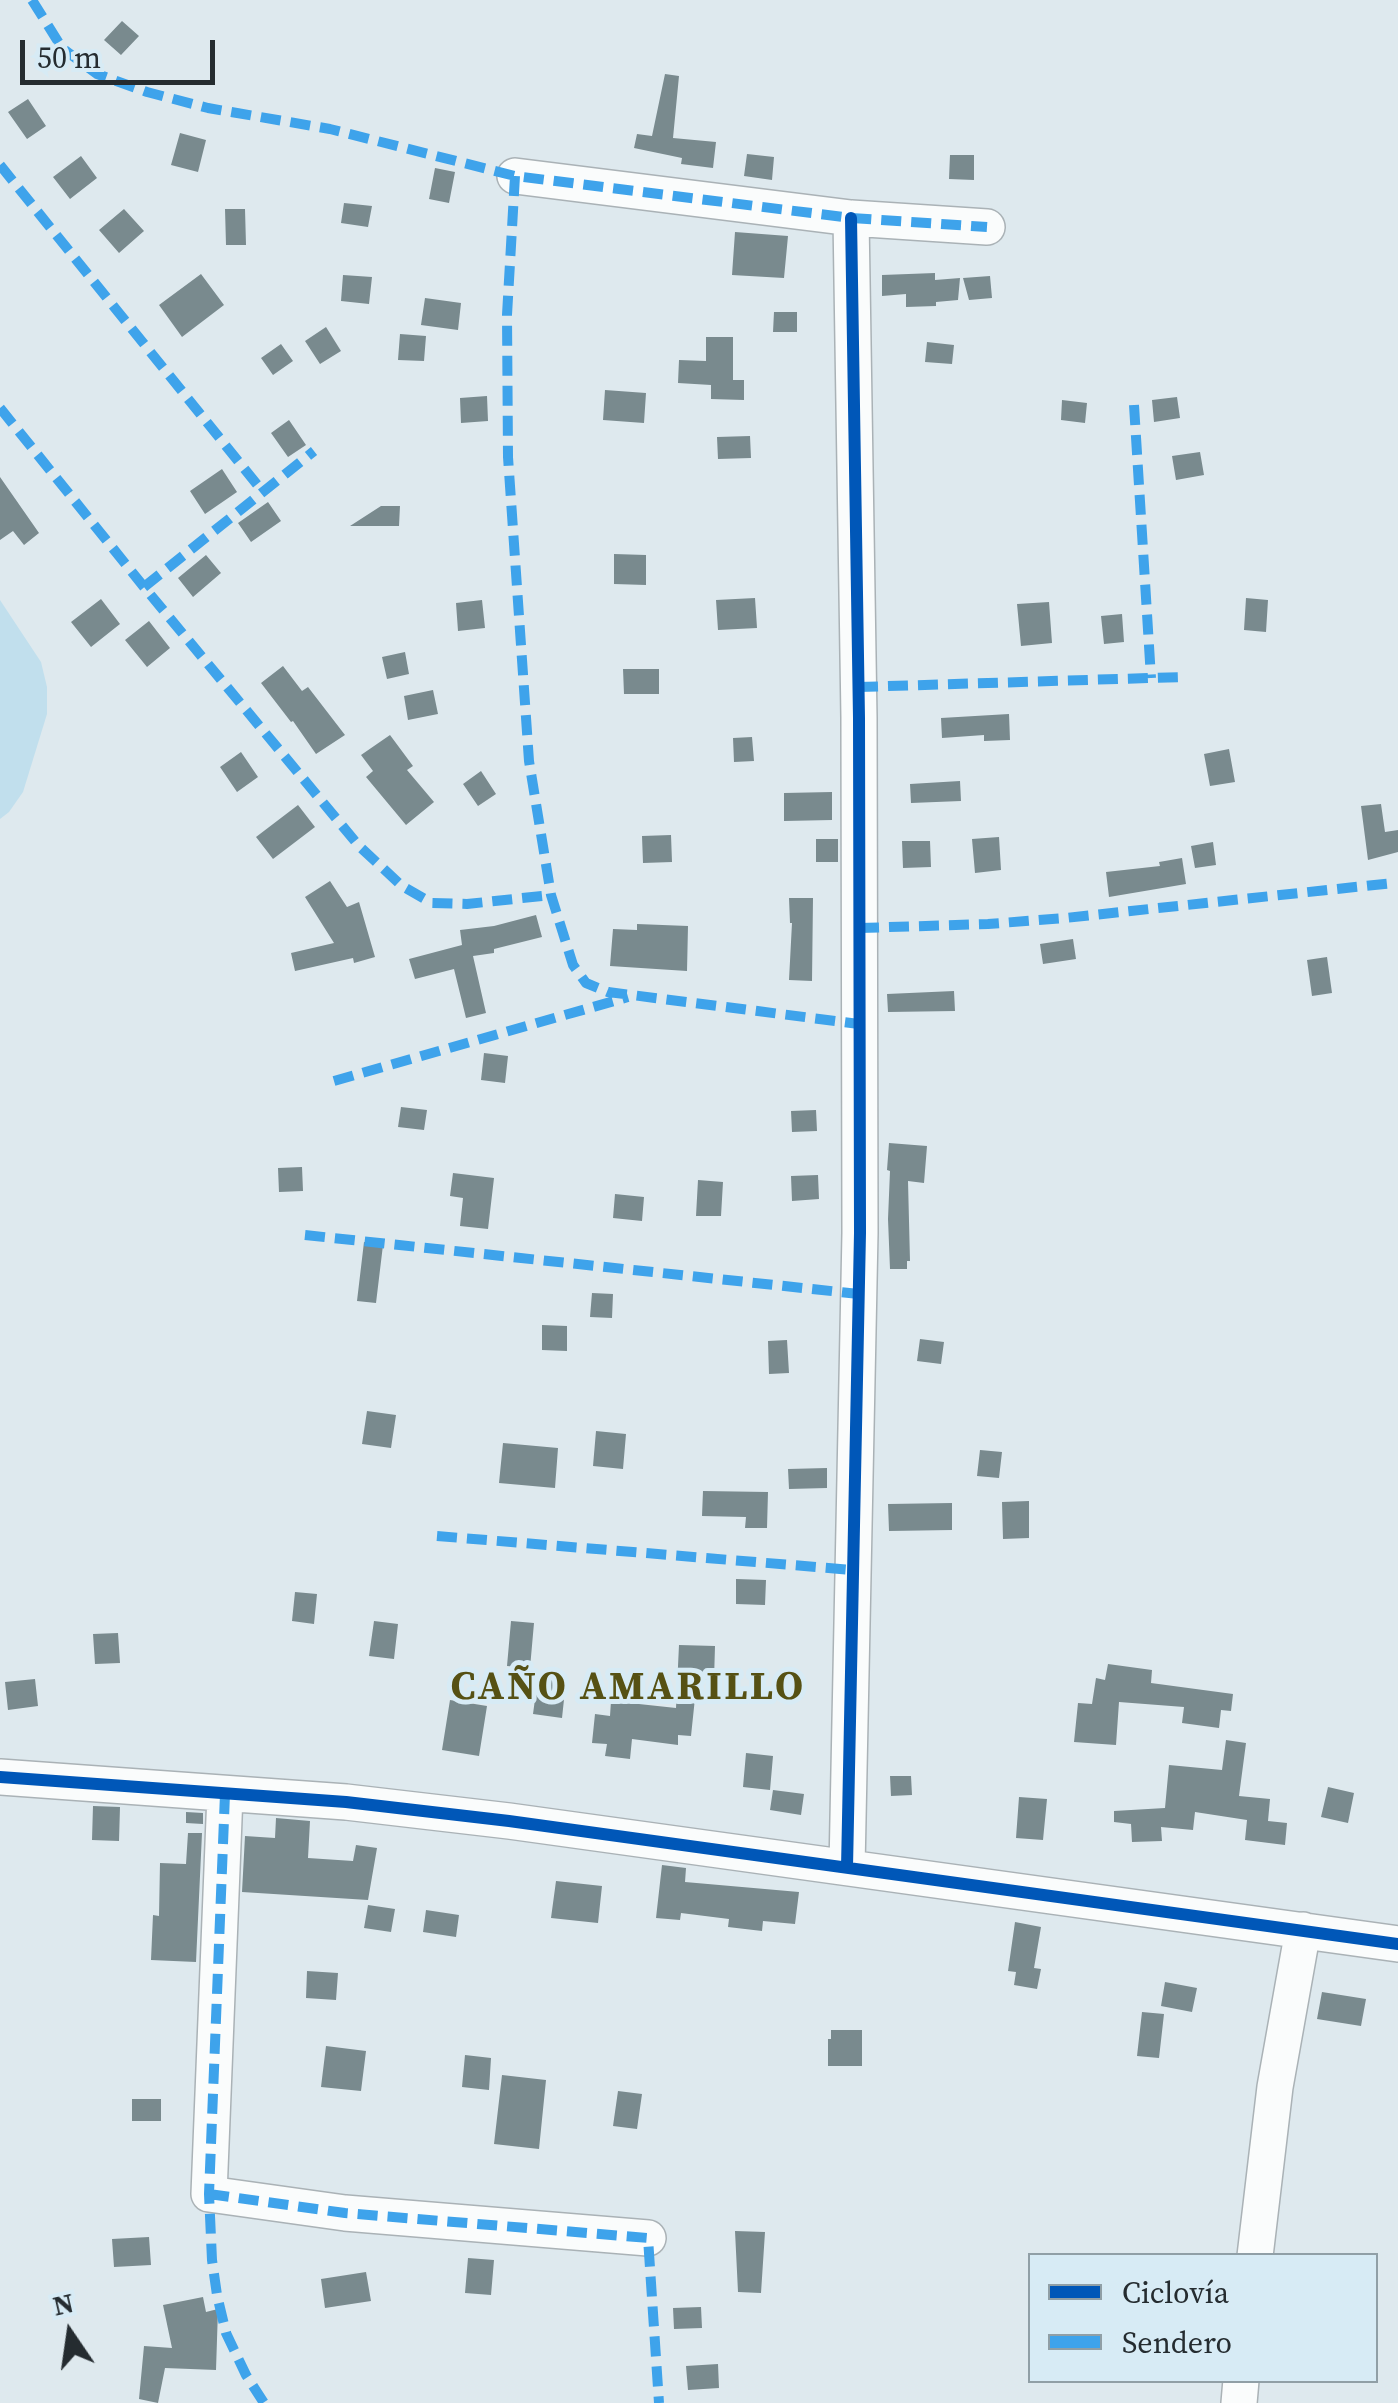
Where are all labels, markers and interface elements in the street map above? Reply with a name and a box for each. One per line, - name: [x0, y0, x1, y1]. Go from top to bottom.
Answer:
- scale bar: [25, 20, 220, 82]
- text: 50 m: [37, 37, 101, 78]
- district label: CAÑO AMARILLO: [450, 1665, 806, 1713]
- legend: [1028, 2253, 1378, 2383]
- text: Ciclovía: [1122, 2272, 1229, 2313]
- north arrow: [20, 2283, 120, 2383]
- text: N: [49, 2283, 77, 2325]
- text: Sendero: [1122, 2322, 1232, 2363]

